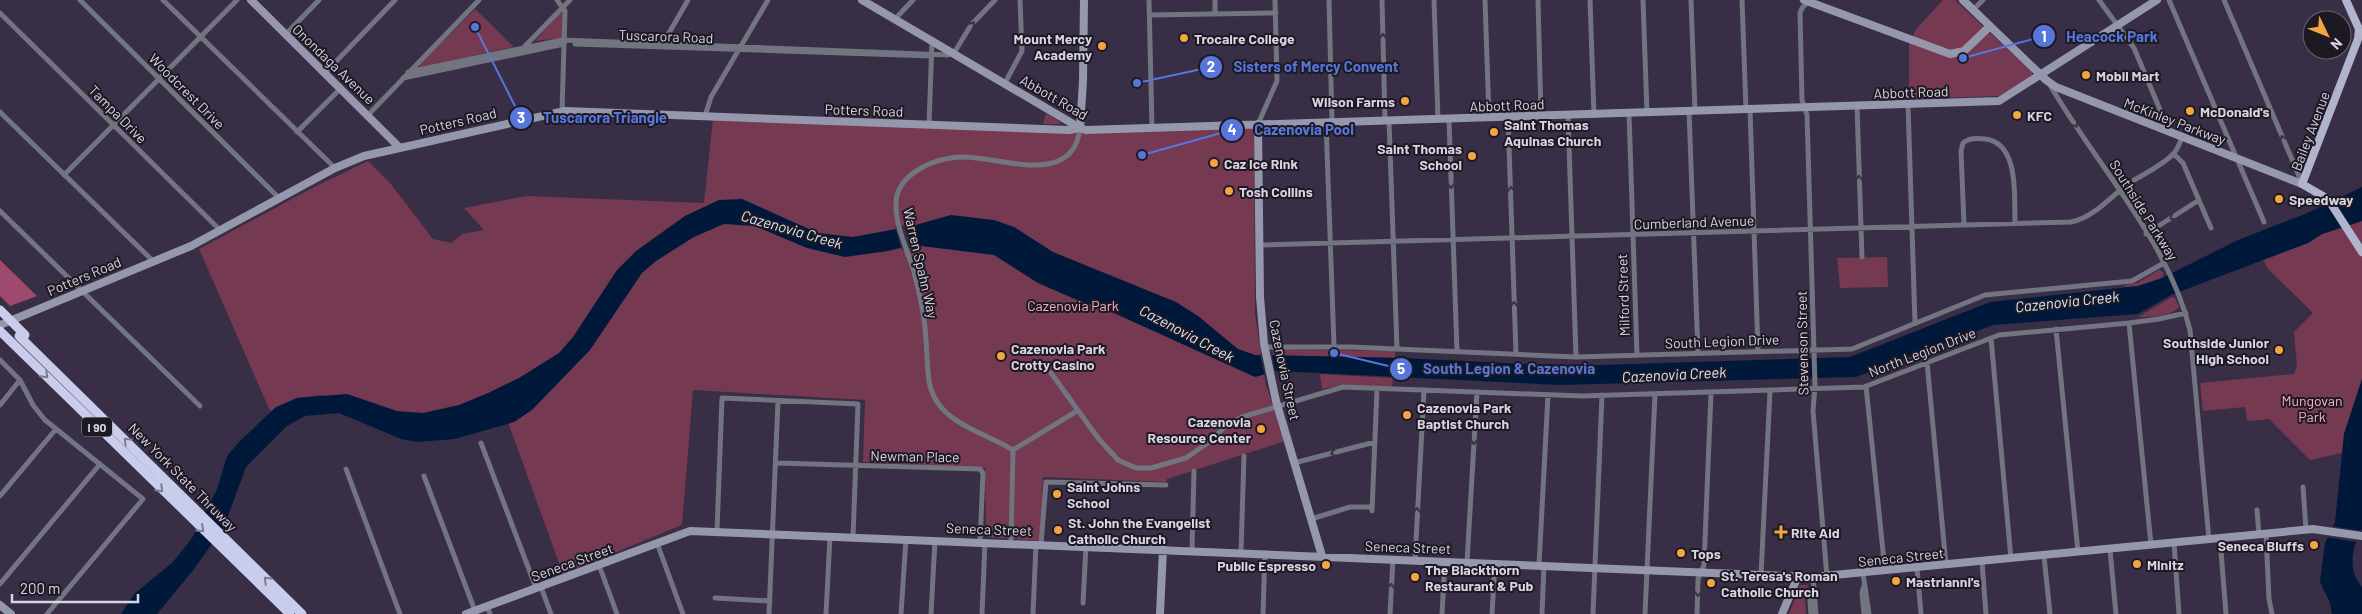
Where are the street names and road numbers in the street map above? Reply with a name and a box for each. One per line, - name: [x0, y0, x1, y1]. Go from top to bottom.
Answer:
- street label: Onondaga Avenue: [289, 20, 379, 108]
- street label: Tuscarora Road: [618, 26, 714, 46]
- street label: Woodcrest Drive: [146, 50, 228, 132]
- street label: Abbott Road: [1017, 71, 1091, 123]
- street label: Tampa Drive: [85, 81, 151, 147]
- street label: Abbott Road: [1873, 82, 1949, 102]
- street label: Bailey Avenue: [2287, 89, 2333, 173]
- street label: McKinley Parkway: [2122, 94, 2229, 148]
- street label: Abbott Road: [1469, 95, 1545, 115]
- street label: Potters Road: [824, 100, 904, 120]
- street label: Potters Road: [418, 104, 498, 138]
- street label: Southside Parkway: [2106, 157, 2182, 264]
- street label: Warren Spahn Way: [900, 206, 942, 320]
- street label: Cumberland Avenue: [1634, 211, 1754, 233]
- street label: Potters Road: [45, 253, 123, 299]
- street label: Milford Street: [1613, 254, 1633, 336]
- street label: Stevenson Street: [1793, 291, 1811, 395]
- street label: Cazenovia Street: [1266, 318, 1304, 422]
- street label: North Legion Drive: [1866, 324, 1978, 380]
- street label: South Legion Drive: [1665, 331, 1779, 351]
- road number: I 90: [82, 418, 112, 437]
- street label: New York State Thruway: [125, 419, 241, 535]
- street label: Newman Place: [870, 447, 960, 465]
- street label: Seneca Street: [946, 519, 1032, 539]
- street label: Seneca Street: [1365, 537, 1451, 557]
- street label: Seneca Street: [529, 539, 615, 585]
- street label: Seneca Street: [1857, 544, 1945, 570]

